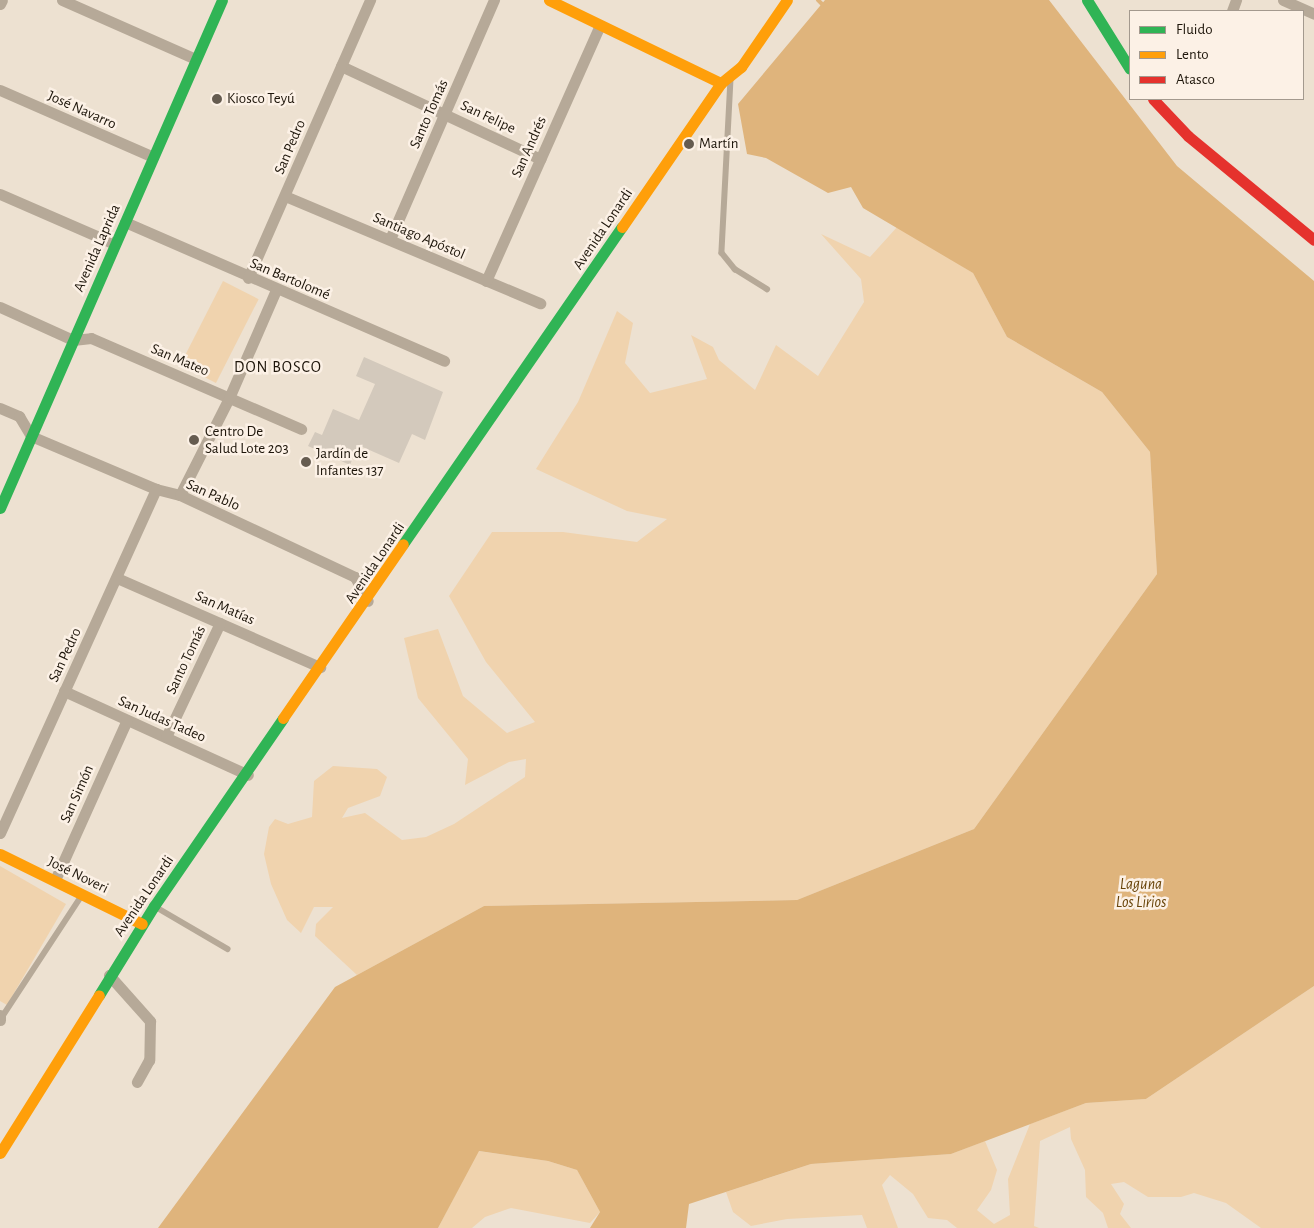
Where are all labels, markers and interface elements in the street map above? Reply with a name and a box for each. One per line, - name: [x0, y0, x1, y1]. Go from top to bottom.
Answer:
- legend: [1129, 10, 1304, 100]
- text: Fluido: [1176, 22, 1213, 37]
- text: Lento: [1176, 47, 1209, 62]
- text: Atasco: [1176, 72, 1215, 87]
- street label: Santo Tomás: [406, 77, 452, 151]
- street label: José Navarro: [45, 87, 119, 133]
- place label: Kiosco Teyú: [227, 90, 295, 108]
- marker: Kiosco Teyú: [211, 93, 223, 105]
- street label: San Felipe: [458, 96, 518, 138]
- street label: San Andrés: [508, 114, 550, 180]
- street label: San Pedro: [270, 117, 310, 177]
- place label: Martín: [699, 135, 738, 153]
- marker: Martín: [683, 138, 695, 150]
- street label: Avenida Lonardi: [569, 185, 637, 273]
- street label: Avenida Laprida: [70, 201, 124, 295]
- street label: Santiago Apóstol: [370, 209, 468, 263]
- street label: San Bartolomé: [247, 254, 333, 304]
- street label: San Mateo: [148, 340, 212, 380]
- district label: DON BOSCO: [233, 357, 323, 377]
- place label: Centro De Salud Lote 203: [205, 422, 289, 457]
- marker: Centro De Salud Lote 203: [187, 433, 201, 447]
- place label: Jardín de Infantes 137: [316, 444, 383, 479]
- marker: Jardín de Infantes 137: [300, 456, 312, 468]
- street label: San Pablo: [183, 475, 243, 515]
- street label: Avenida Lonardi: [341, 519, 409, 607]
- street label: San Matías: [192, 587, 258, 629]
- street label: Santo Tomás: [162, 623, 210, 697]
- street label: San Pedro: [45, 625, 85, 685]
- street label: San Judas Tadeo: [115, 692, 209, 746]
- street label: San Simón: [56, 762, 98, 826]
- street label: Avenida Lonardi: [110, 852, 178, 940]
- street label: José Noveri: [45, 853, 111, 897]
- water label: Laguna Los Lirios: [1116, 874, 1166, 912]

